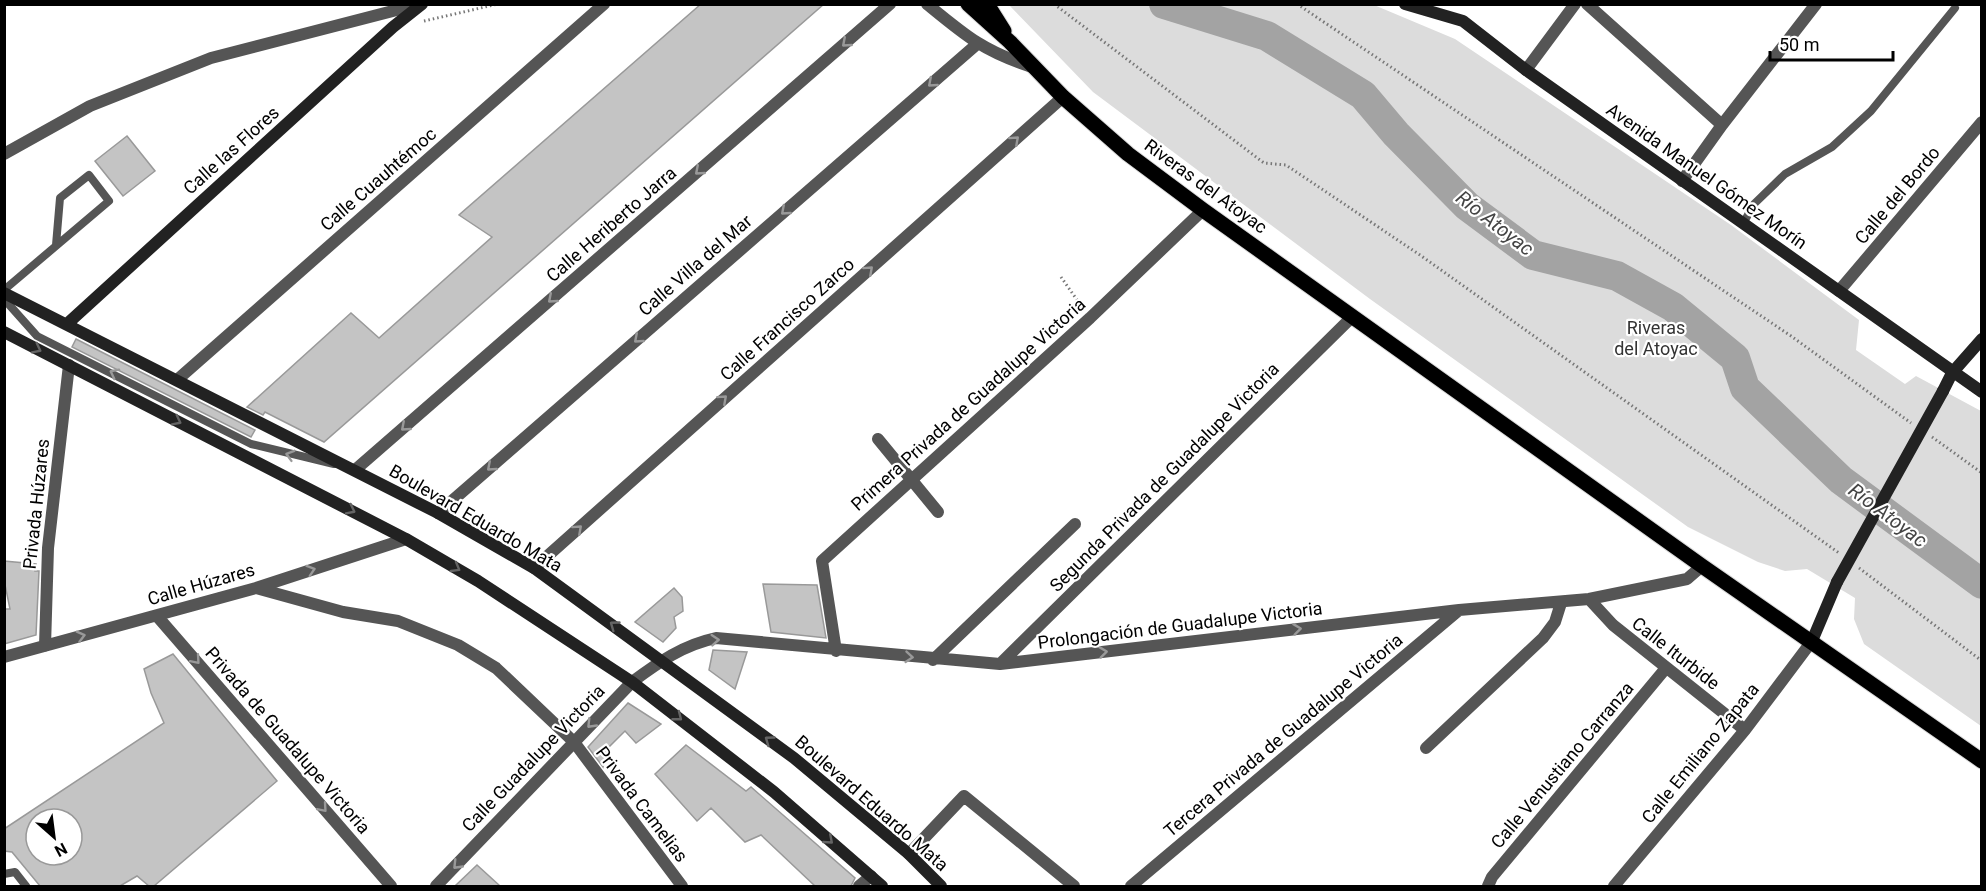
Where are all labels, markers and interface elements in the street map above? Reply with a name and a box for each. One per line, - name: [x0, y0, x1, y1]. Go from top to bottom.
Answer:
- scale bar: [1770, 24, 1893, 62]
- text: 50 m: [1779, 34, 1819, 55]
- one-way arrow: [842, 36, 853, 47]
- one-way arrow: [928, 76, 939, 87]
- street label: Avenida Manuel Gómez Morín: [1603, 99, 1811, 253]
- street label: Calle las Flores: [179, 102, 283, 198]
- street label: Calle Cuauhtémoc: [316, 123, 440, 235]
- street label: Riveras del Atoyac: [1141, 134, 1271, 238]
- one-way arrow: [1008, 136, 1019, 147]
- street label: Calle del Bordo: [1850, 142, 1944, 248]
- street label: Calle Heriberto Jarra: [542, 162, 680, 286]
- one-way arrow: [695, 164, 706, 175]
- water label: Río Atoyac: [1451, 185, 1539, 261]
- one-way arrow: [781, 204, 792, 215]
- street label: Calle Villa del Mar: [634, 210, 756, 320]
- street label: Calle Francisco Zarco: [716, 253, 858, 385]
- one-way arrow: [862, 266, 873, 277]
- one-way arrow: [548, 292, 559, 303]
- street label: Primera Privada de Guadalupe Victoria: [847, 293, 1089, 515]
- park label: Riveras del Atoyac: [1614, 317, 1698, 359]
- one-way arrow: [634, 332, 645, 343]
- one-way arrow: [30, 342, 41, 353]
- street label: Segunda Privada de Guadalupe Victoria: [1045, 358, 1283, 596]
- one-way arrow: [109, 369, 120, 381]
- one-way arrow: [717, 395, 727, 406]
- one-way arrow: [171, 414, 182, 425]
- one-way arrow: [401, 420, 412, 431]
- street label: Privada Húzares: [19, 438, 53, 570]
- one-way arrow: [285, 449, 295, 462]
- street label: Boulevard Eduardo Mata: [386, 460, 566, 576]
- one-way arrow: [487, 460, 498, 471]
- water label: Río Atoyac: [1844, 478, 1932, 552]
- one-way arrow: [344, 503, 355, 514]
- one-way arrow: [571, 525, 582, 536]
- street label: Calle Húzares: [145, 559, 257, 609]
- one-way arrow: [450, 561, 460, 573]
- one-way arrow: [306, 564, 316, 577]
- street label: Prolongación de Guadalupe Victoria: [1037, 597, 1323, 653]
- street label: Calle Iturbide: [1628, 612, 1724, 694]
- one-way arrow: [609, 622, 620, 633]
- one-way arrow: [1292, 624, 1301, 636]
- street label: Tercera Privada de Guadalupe Victoria: [1159, 629, 1407, 841]
- one-way arrow: [76, 631, 86, 644]
- one-way arrow: [711, 633, 720, 646]
- street label: Privada de Guadalupe Victoria: [201, 642, 375, 838]
- one-way arrow: [1098, 646, 1108, 659]
- one-way arrow: [904, 650, 913, 663]
- one-way arrow: [188, 653, 199, 664]
- street label: Calle Venustiano Carranza: [1486, 678, 1638, 852]
- street label: Calle Emiliano Zapata: [1637, 679, 1763, 827]
- street label: Calle Guadalupe Victoria: [457, 680, 609, 836]
- one-way arrow: [671, 710, 682, 721]
- one-way arrow: [588, 716, 599, 727]
- street label: Boulevard Eduardo Mata: [791, 731, 953, 875]
- one-way arrow: [765, 736, 776, 747]
- street label: Privada Camelias: [592, 742, 692, 866]
- one-way arrow: [316, 801, 327, 812]
- north arrow: [24, 807, 84, 867]
- one-way arrow: [822, 833, 833, 844]
- text: N: [51, 839, 70, 861]
- one-way arrow: [453, 857, 464, 868]

